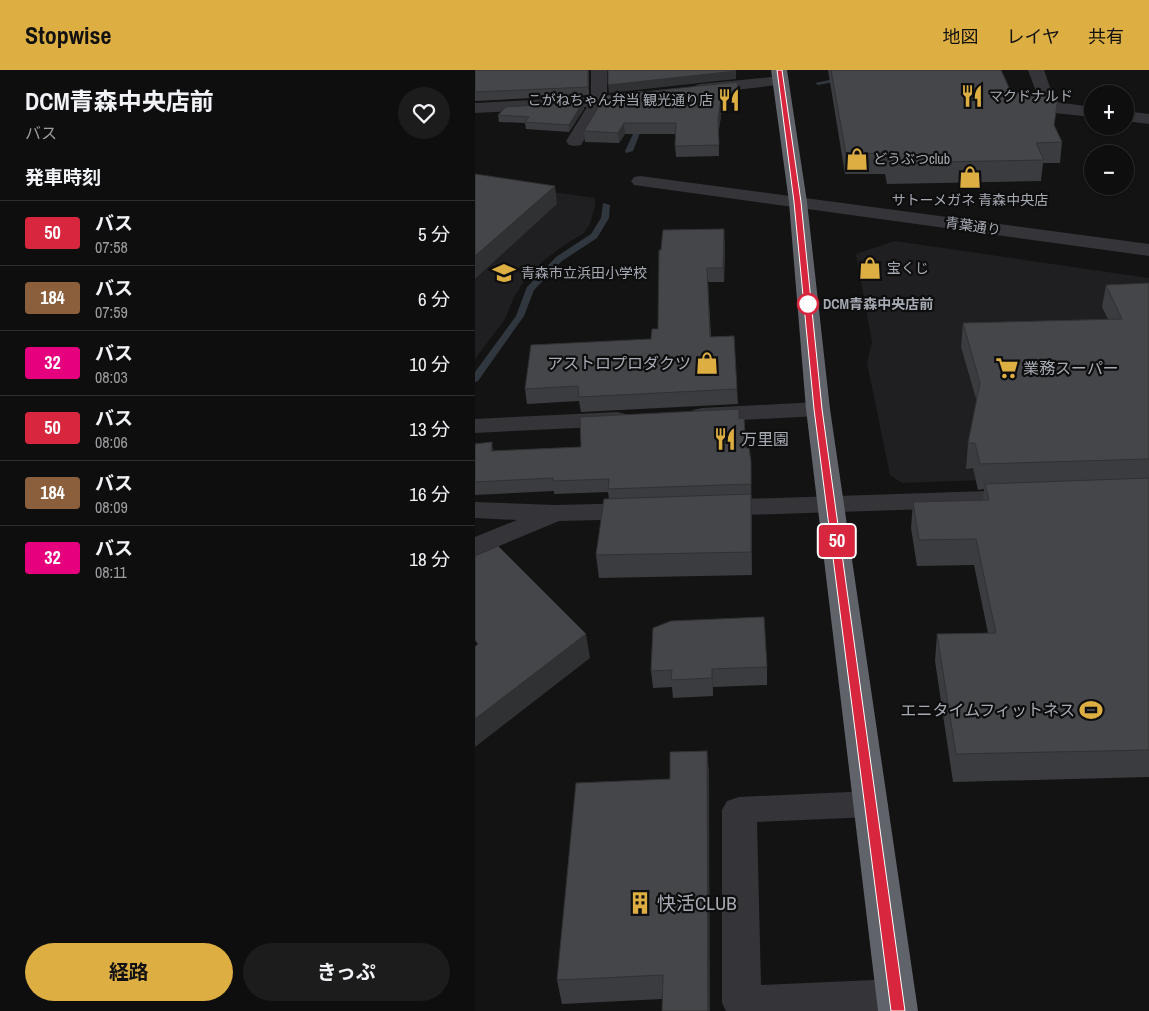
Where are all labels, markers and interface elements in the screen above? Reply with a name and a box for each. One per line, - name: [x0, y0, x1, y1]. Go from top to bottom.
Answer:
- text: Stopwise: [25, 19, 111, 51]
- text: 地図: [943, 24, 979, 49]
- text: レイヤ: [1007, 24, 1060, 49]
- text: 共有: [1088, 24, 1124, 49]
- restaurant icon: マクドナルド: [959, 83, 985, 109]
- text: DCM青森中央店前: [25, 85, 214, 117]
- map controls: [1084, 85, 1134, 195]
- button: +: [1084, 85, 1134, 135]
- button: heart: [398, 87, 450, 139]
- restaurant icon: こがねちゃん弁当 観光通り店: [716, 87, 742, 113]
- place label: マクドナルド: [989, 87, 1073, 105]
- place label: こがねちゃん弁当 観光通り店: [528, 91, 713, 109]
- text: バス: [25, 122, 57, 144]
- button: −: [1084, 145, 1134, 195]
- shop icon: どうぶつclub: [844, 146, 870, 172]
- place label: どうぶつclub: [873, 150, 950, 168]
- text: 発車時刻: [25, 164, 101, 190]
- shop icon: サトーメガネ 青森中央店: [957, 164, 983, 190]
- place label: サトーメガネ 青森中央店: [892, 191, 1048, 209]
- text: バス: [95, 210, 133, 236]
- street label: 青葉通り: [944, 213, 1002, 239]
- text: 50: [44, 220, 61, 245]
- text: 5 分: [418, 221, 450, 247]
- text: 07:58: [95, 236, 128, 258]
- shop icon: 宝くじ: [857, 255, 883, 281]
- place label: 宝くじ: [887, 259, 929, 277]
- school or university icon: 青森市立浜田小学校: [491, 260, 517, 286]
- place label: 青森市立浜田小学校: [521, 264, 647, 282]
- text: バス: [95, 275, 133, 301]
- text: 184: [40, 285, 65, 310]
- text: 6 分: [418, 286, 450, 312]
- marker: DCM青森中央店前: [797, 293, 819, 315]
- place label: DCM青森中央店前: [823, 295, 933, 313]
- text: 07:59: [95, 301, 128, 323]
- text: バス: [95, 340, 133, 366]
- text: 32: [44, 350, 61, 375]
- shop icon: アストロプロダクツ: [694, 350, 720, 376]
- text: 10 分: [409, 351, 450, 377]
- place label: アストロプロダクツ: [547, 352, 691, 374]
- supermarket icon: 業務スーパー: [994, 355, 1020, 381]
- place label: 業務スーパー: [1023, 357, 1119, 379]
- text: 08:03: [95, 366, 128, 388]
- text: バス: [95, 405, 133, 431]
- text: 50: [44, 415, 61, 440]
- text: 13 分: [409, 416, 450, 442]
- restaurant icon: 万里園: [712, 426, 738, 452]
- place label: 万里園: [741, 428, 789, 450]
- text: 08:06: [95, 431, 128, 453]
- text: バス: [95, 470, 133, 496]
- text: 184: [40, 480, 65, 505]
- text: 16 分: [409, 481, 450, 507]
- text: 08:09: [95, 496, 128, 518]
- line badge: 50: [815, 525, 859, 557]
- text: 50: [829, 528, 845, 553]
- text: バス: [95, 535, 133, 561]
- text: 32: [44, 545, 61, 570]
- text: 18 分: [409, 546, 450, 572]
- text: 08:11: [95, 561, 127, 583]
- sports icon: エニタイムフィットネス: [1078, 697, 1104, 723]
- place label: エニタイムフィットネス: [901, 699, 1075, 721]
- building icon: 快活CLUB: [627, 890, 653, 916]
- place label: 快活CLUB: [657, 890, 737, 916]
- button: 経路: [25, 943, 233, 1001]
- button: きっぷ: [243, 943, 450, 1001]

